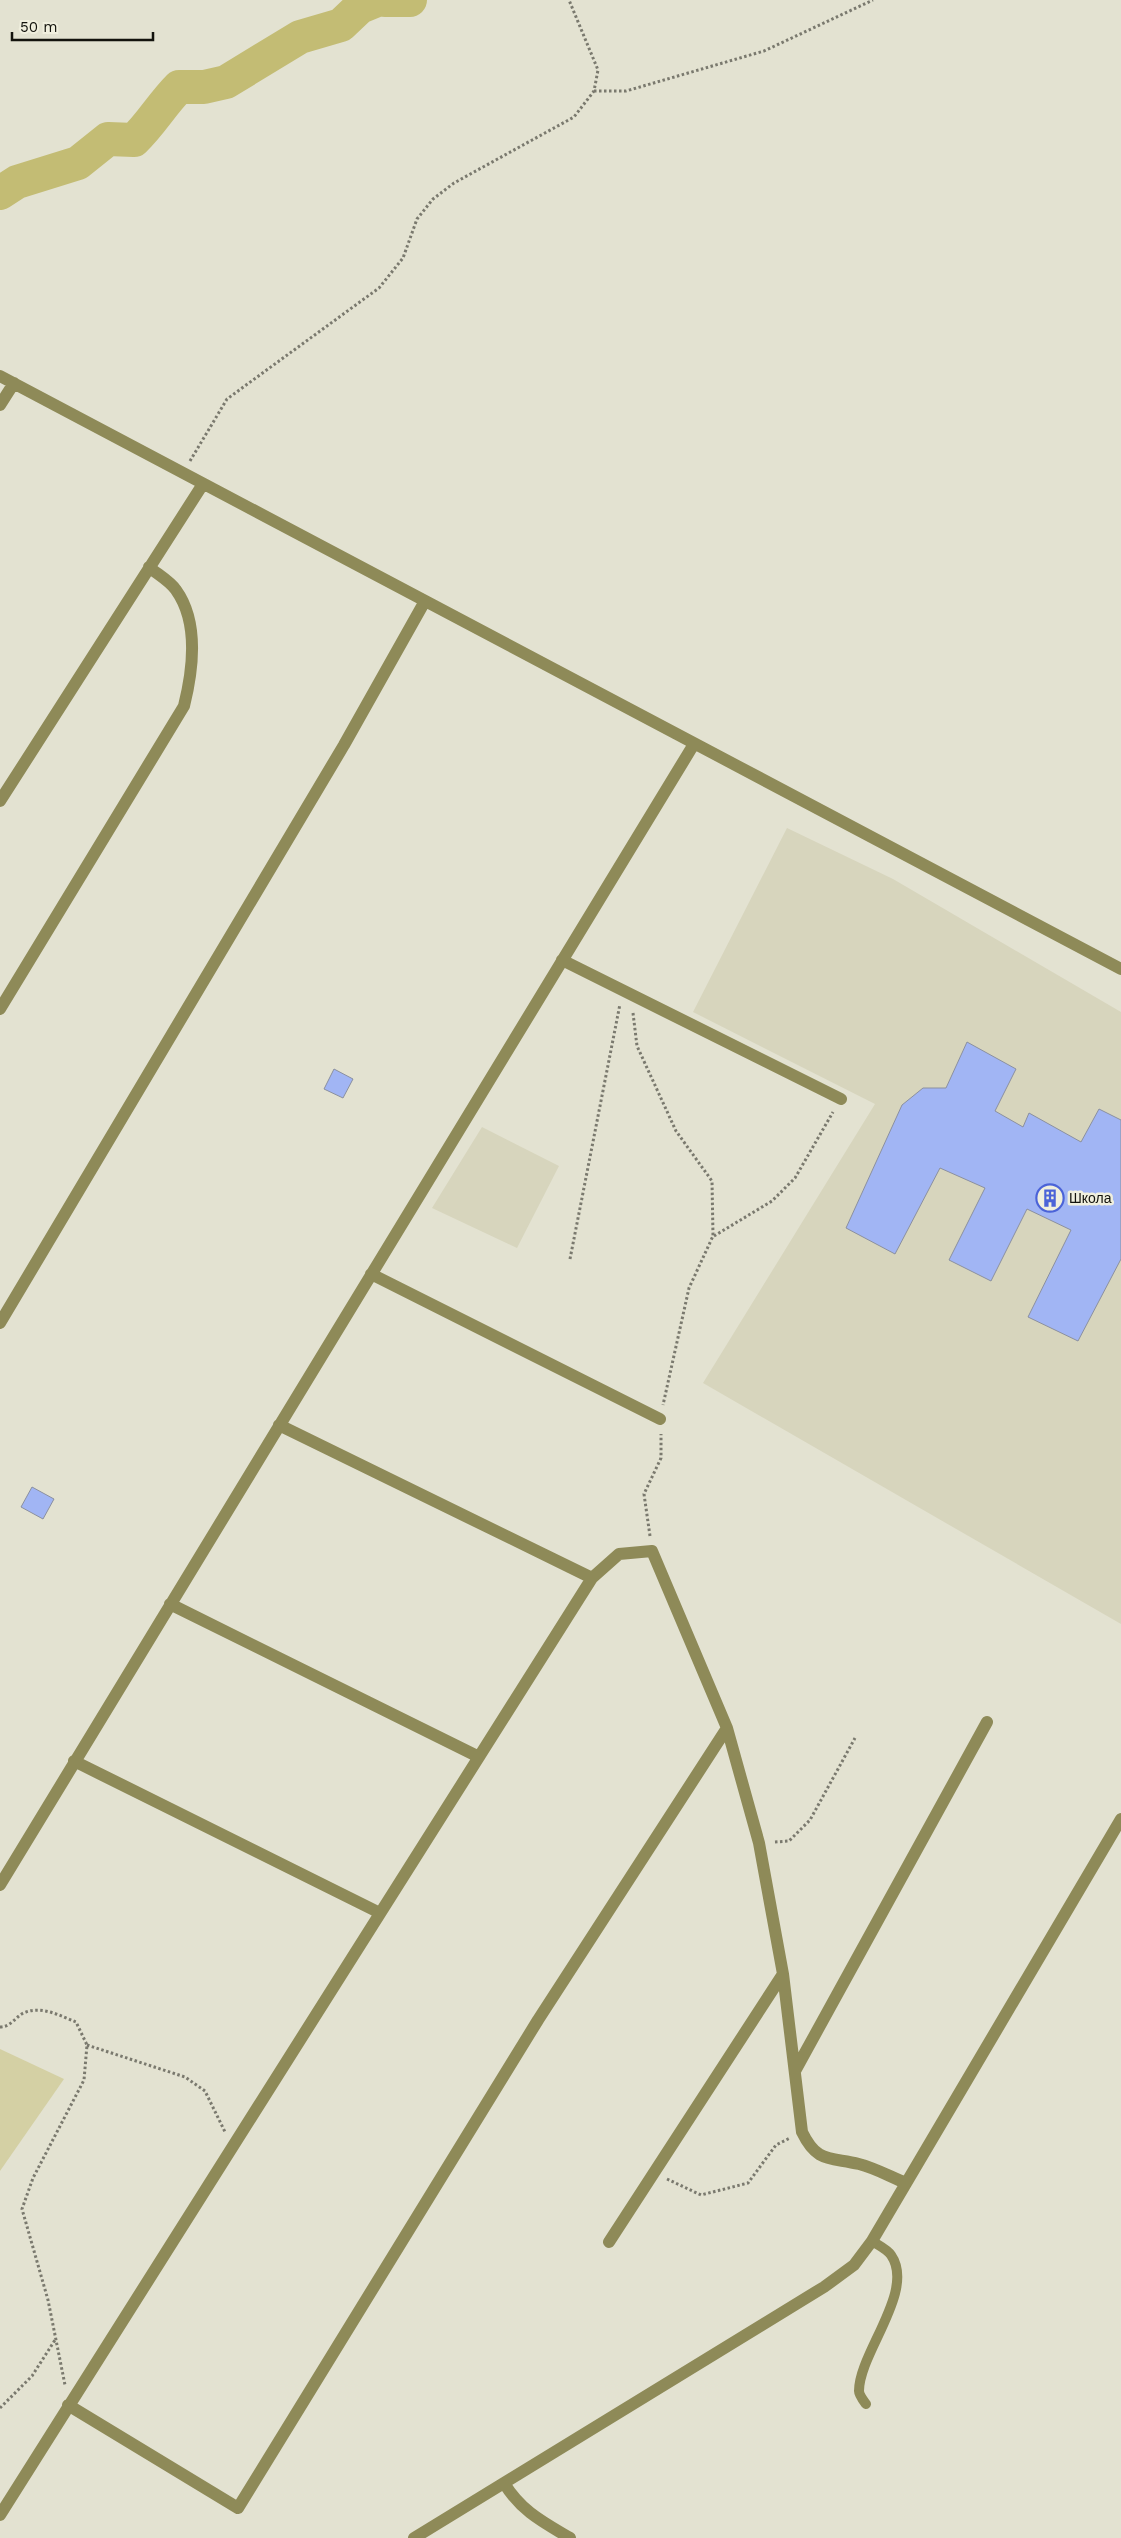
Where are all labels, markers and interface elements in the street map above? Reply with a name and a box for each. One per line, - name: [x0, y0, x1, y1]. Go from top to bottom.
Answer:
- scale bar: [12, 10, 154, 42]
- text: 50 m: [20, 18, 57, 36]
- building icon: Школа: [1035, 1183, 1065, 1213]
- place label: Школа: [1069, 1190, 1112, 1206]

